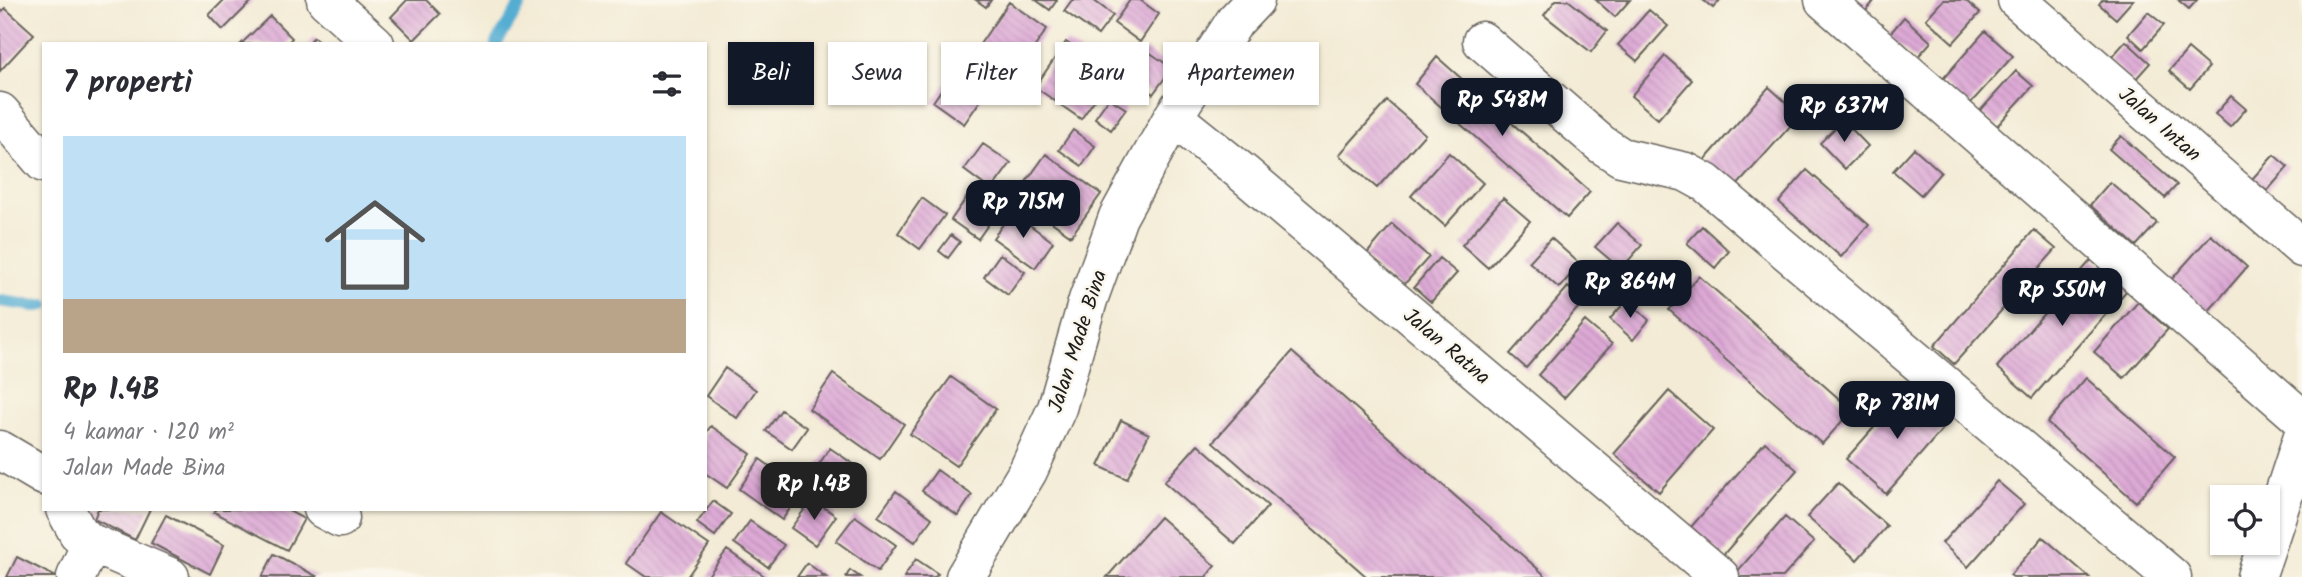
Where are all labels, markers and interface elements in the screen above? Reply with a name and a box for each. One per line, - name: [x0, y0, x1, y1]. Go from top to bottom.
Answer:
- chip: Beli: [728, 42, 814, 105]
- chip: Sewa: [828, 42, 927, 105]
- chip: Filter: [941, 42, 1041, 105]
- chip: Baru: [1055, 42, 1149, 105]
- chip: Apartemen: [1163, 42, 1319, 105]
- text: 7 properti: [63, 60, 192, 108]
- icon: filters: [648, 65, 686, 103]
- pin: Rp 548M: [1437, 78, 1567, 138]
- street label: Jalan Intan: [2110, 79, 2208, 171]
- text: Rp 548M: [1457, 83, 1547, 119]
- pin: Rp 637M: [1779, 85, 1909, 144]
- text: Rp 637M: [1800, 89, 1888, 125]
- pin: Rp 715M: [958, 180, 1088, 240]
- icon: home: [312, 182, 438, 308]
- text: Rp 715M: [982, 185, 1064, 221]
- pin: Rp 864M: [1565, 260, 1695, 320]
- text: Rp 864M: [1584, 265, 1676, 301]
- street label: Jalan Made Bina: [1040, 266, 1117, 417]
- pin: Rp 550M: [1997, 268, 2127, 328]
- text: Rp 550M: [2018, 273, 2106, 309]
- street label: Jalan Ratna: [1395, 301, 1497, 394]
- text: Rp 1.4B: [63, 367, 160, 415]
- pin: Rp 781M: [1832, 382, 1962, 441]
- text: Rp 781M: [1855, 386, 1939, 422]
- text: 4 kamar · 120 m²: [63, 415, 234, 451]
- text: Jalan Made Bina: [63, 451, 226, 487]
- pin: Rp 1.4B: [749, 462, 879, 522]
- text: Rp 1.4B: [777, 467, 851, 503]
- map controls: [2210, 485, 2280, 555]
- button: locate: [2210, 485, 2280, 555]

